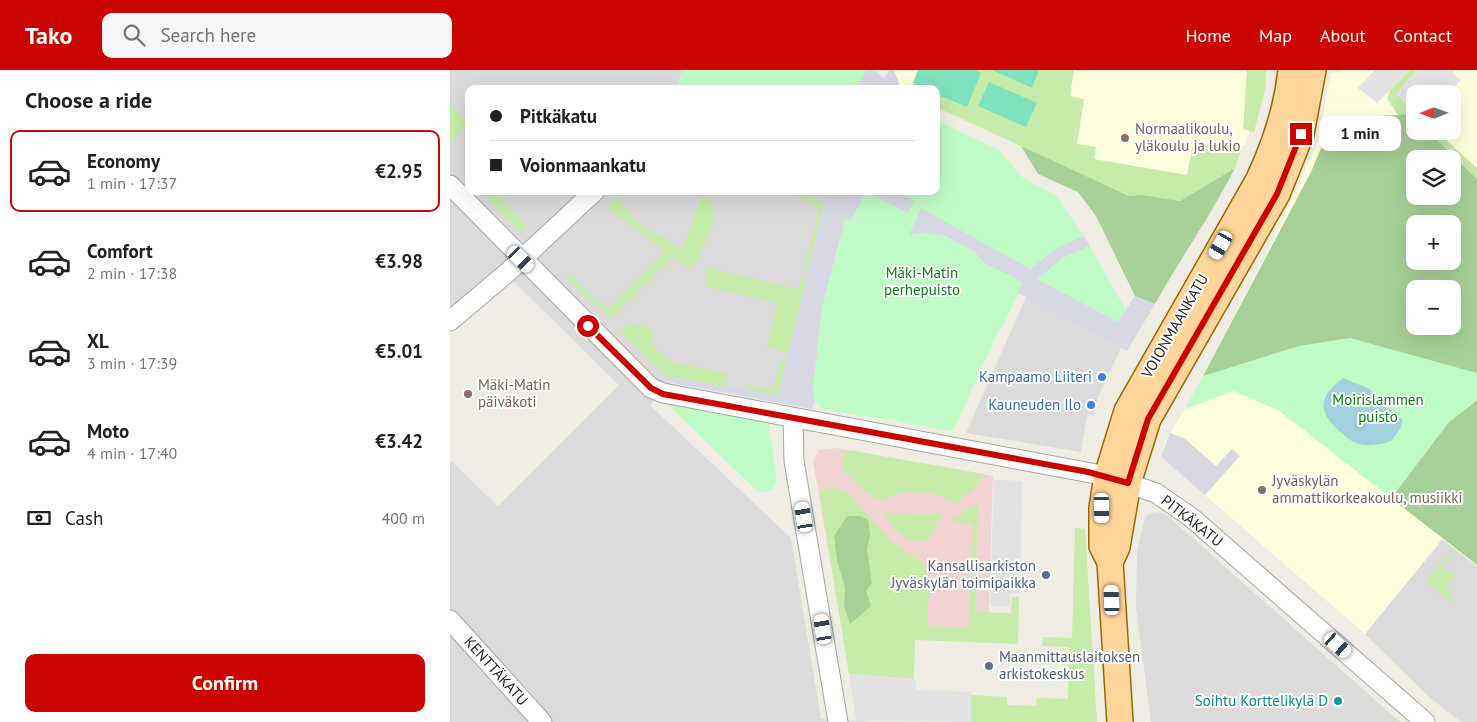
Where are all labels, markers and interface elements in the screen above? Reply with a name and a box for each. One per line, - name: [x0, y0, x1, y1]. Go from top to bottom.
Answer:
- search box: [102, 13, 452, 58]
- text: Tako: [25, 20, 72, 51]
- icon: search: [120, 21, 148, 49]
- text: Search here: [160, 23, 256, 47]
- text: Home: [1185, 24, 1231, 47]
- text: Map: [1259, 24, 1292, 47]
- text: About: [1320, 24, 1366, 47]
- text: Contact: [1394, 24, 1452, 47]
- north arrow: [1406, 85, 1461, 140]
- map controls: [1406, 85, 1461, 335]
- text: Choose a ride: [25, 86, 152, 114]
- text: Pitkäkatu: [520, 104, 597, 128]
- callout: 1 min: [1318, 116, 1401, 152]
- place label: Normaalikoulu, yläkoulu ja lukio: [1135, 119, 1241, 155]
- route end: [1290, 123, 1312, 145]
- text: 1 min: [1340, 123, 1380, 143]
- marker: Normaalikoulu, yläkoulu ja lukio: [1119, 132, 1131, 144]
- icon: car: [27, 149, 72, 194]
- text: Economy: [87, 149, 160, 173]
- button: layers: [1406, 150, 1461, 205]
- text: Voionmaankatu: [520, 153, 646, 177]
- text: €2.95: [375, 159, 423, 183]
- text: 1 min · 17:37: [87, 173, 177, 193]
- button: +: [1406, 215, 1461, 270]
- car: [1207, 228, 1234, 262]
- icon: car: [27, 239, 72, 284]
- text: Comfort: [87, 239, 153, 263]
- car: [505, 243, 536, 275]
- text: €3.98: [375, 249, 423, 273]
- text: 2 min · 17:38: [87, 263, 177, 283]
- park label: Mäki-Matin perhepuisto: [884, 263, 960, 299]
- street label: VOIONMAANKATU: [1137, 270, 1212, 382]
- button: −: [1406, 280, 1461, 335]
- route start: [577, 315, 599, 337]
- icon: car: [27, 329, 72, 374]
- text: XL: [87, 329, 109, 353]
- text: €5.01: [375, 339, 423, 363]
- text: 3 min · 17:39: [87, 353, 177, 373]
- place label: Kampaamo Liiteri: [979, 367, 1092, 386]
- marker: Kampaamo Liiteri: [1096, 371, 1108, 383]
- place label: Mäki-Matin päiväkoti: [478, 375, 551, 411]
- marker: Mäki-Matin päiväkoti: [462, 388, 474, 400]
- park label: Moirislammen puisto: [1332, 390, 1424, 426]
- place label: Kauneuden Ilo: [988, 395, 1081, 414]
- marker: Kauneuden Ilo: [1085, 399, 1097, 411]
- icon: car: [27, 419, 72, 464]
- text: Moto: [87, 419, 129, 443]
- text: €3.42: [375, 429, 423, 453]
- text: 4 min · 17:40: [87, 443, 177, 463]
- place label: Jyväskylän ammattikorkeakoulu, musiikki: [1271, 471, 1462, 507]
- marker: Jyväskylän ammattikorkeakoulu, musiikki: [1256, 484, 1268, 496]
- street label: PITKÄKATU: [1158, 491, 1227, 551]
- car: [1094, 493, 1109, 523]
- car: [794, 501, 813, 533]
- icon: cash: [25, 504, 53, 532]
- text: Cash: [65, 506, 103, 530]
- text: 400 m: [382, 508, 425, 528]
- place label: Kansallisarkiston Jyväskylän toimipaikka: [890, 556, 1036, 592]
- marker: Kansallisarkiston Jyväskylän toimipaikka: [1040, 569, 1052, 581]
- car: [1103, 585, 1120, 615]
- car: [813, 613, 832, 645]
- car: [1321, 629, 1354, 661]
- street label: KENTTÄKATU: [460, 632, 532, 709]
- place label: Maanmittauslaitoksen arkistokeskus: [999, 647, 1140, 683]
- button: Confirm: [25, 654, 425, 712]
- marker: Maanmittauslaitoksen arkistokeskus: [983, 660, 995, 672]
- place label: Soihtu Korttelikylä D: [1195, 691, 1328, 710]
- marker: Soihtu Korttelikylä D: [1332, 695, 1344, 707]

